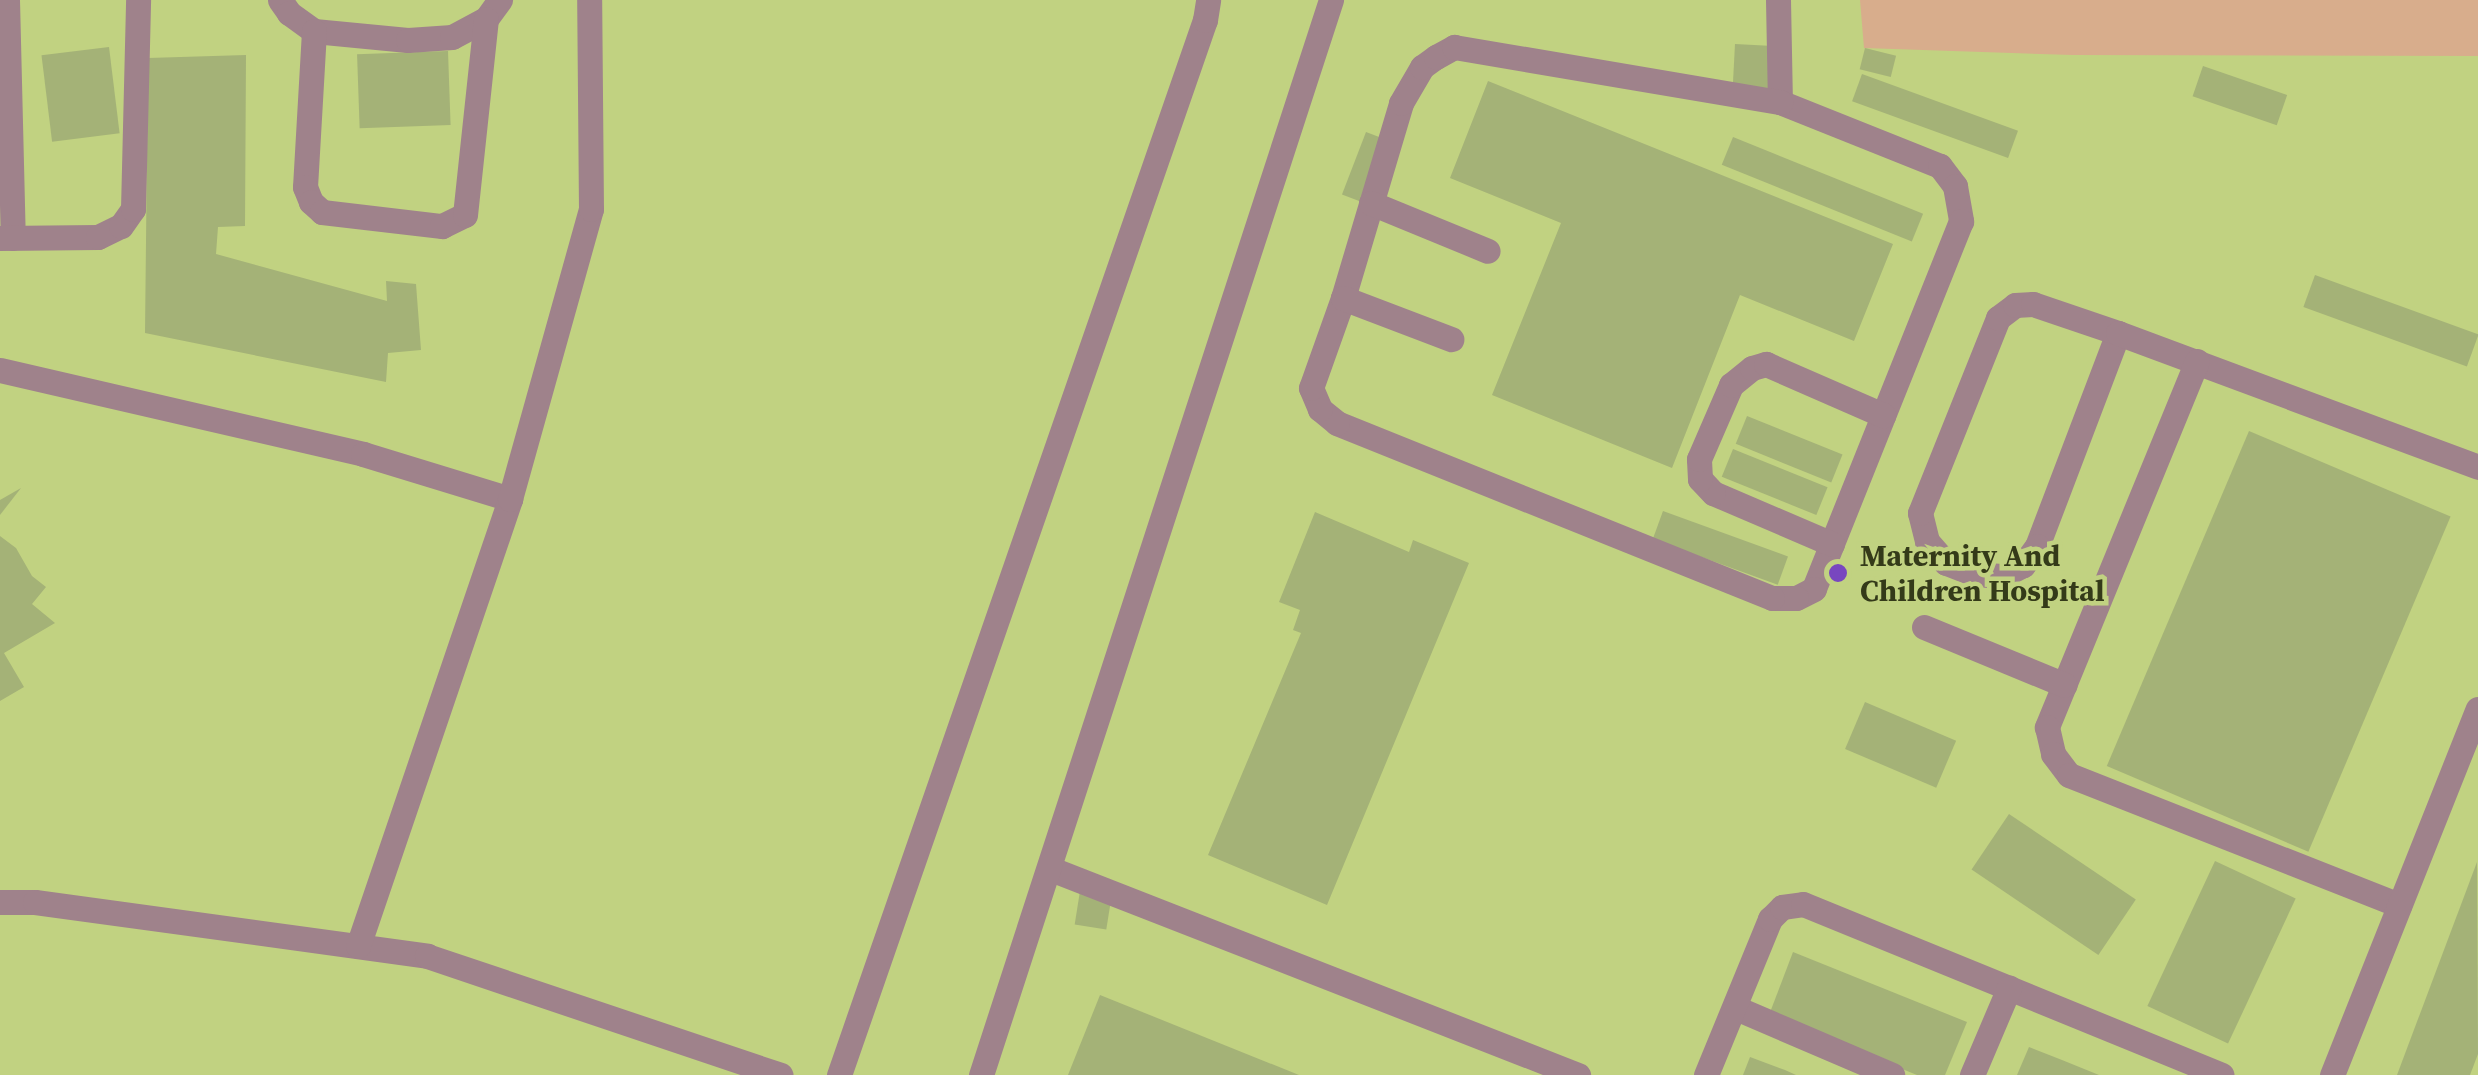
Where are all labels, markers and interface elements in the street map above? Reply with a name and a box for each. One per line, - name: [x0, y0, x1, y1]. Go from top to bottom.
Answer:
- place label: Maternity And Children Hospital: [1860, 538, 2105, 608]
- marker: Maternity And Children Hospital: [1825, 560, 1851, 586]

